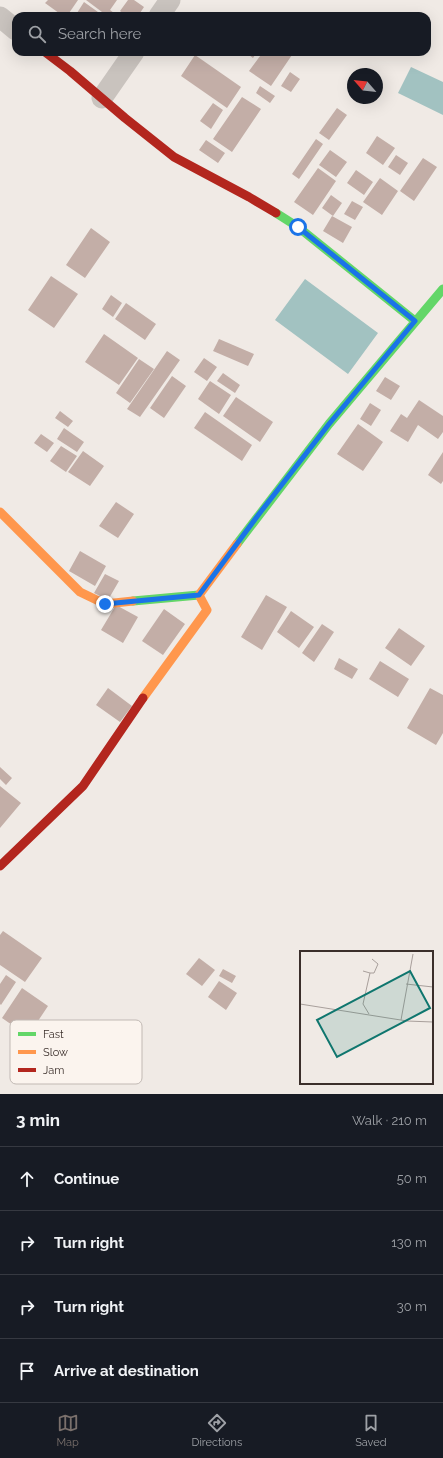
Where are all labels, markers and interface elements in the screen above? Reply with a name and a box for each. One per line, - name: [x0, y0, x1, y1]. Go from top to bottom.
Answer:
- search box: [12, 12, 431, 56]
- icon: search: [26, 23, 48, 45]
- text: Search here: [58, 25, 141, 43]
- north arrow: [347, 68, 383, 104]
- route start: [289, 218, 307, 236]
- route end: [96, 595, 114, 613]
- inset map: [300, 951, 433, 1084]
- legend: [10, 1020, 142, 1084]
- text: Fast: [43, 1028, 64, 1041]
- text: Slow: [43, 1046, 68, 1059]
- text: Jam: [43, 1064, 64, 1077]
- text: 3 min: [16, 1110, 60, 1130]
- text: Walk · 210 m: [352, 1113, 427, 1128]
- icon: ahead: [16, 1168, 38, 1190]
- text: Continue: [54, 1170, 119, 1188]
- text: 50 m: [397, 1171, 427, 1186]
- icon: right: [16, 1232, 38, 1254]
- text: Turn right: [54, 1234, 124, 1252]
- text: 130 m: [391, 1235, 427, 1250]
- icon: right: [16, 1296, 38, 1318]
- text: Turn right: [54, 1298, 124, 1316]
- text: 30 m: [397, 1299, 427, 1314]
- icon: arrive: [16, 1360, 38, 1382]
- text: Arrive at destination: [54, 1362, 199, 1380]
- tab: Map: [56, 1412, 79, 1449]
- tab: Directions: [192, 1412, 242, 1449]
- tab: Saved: [355, 1412, 387, 1449]

